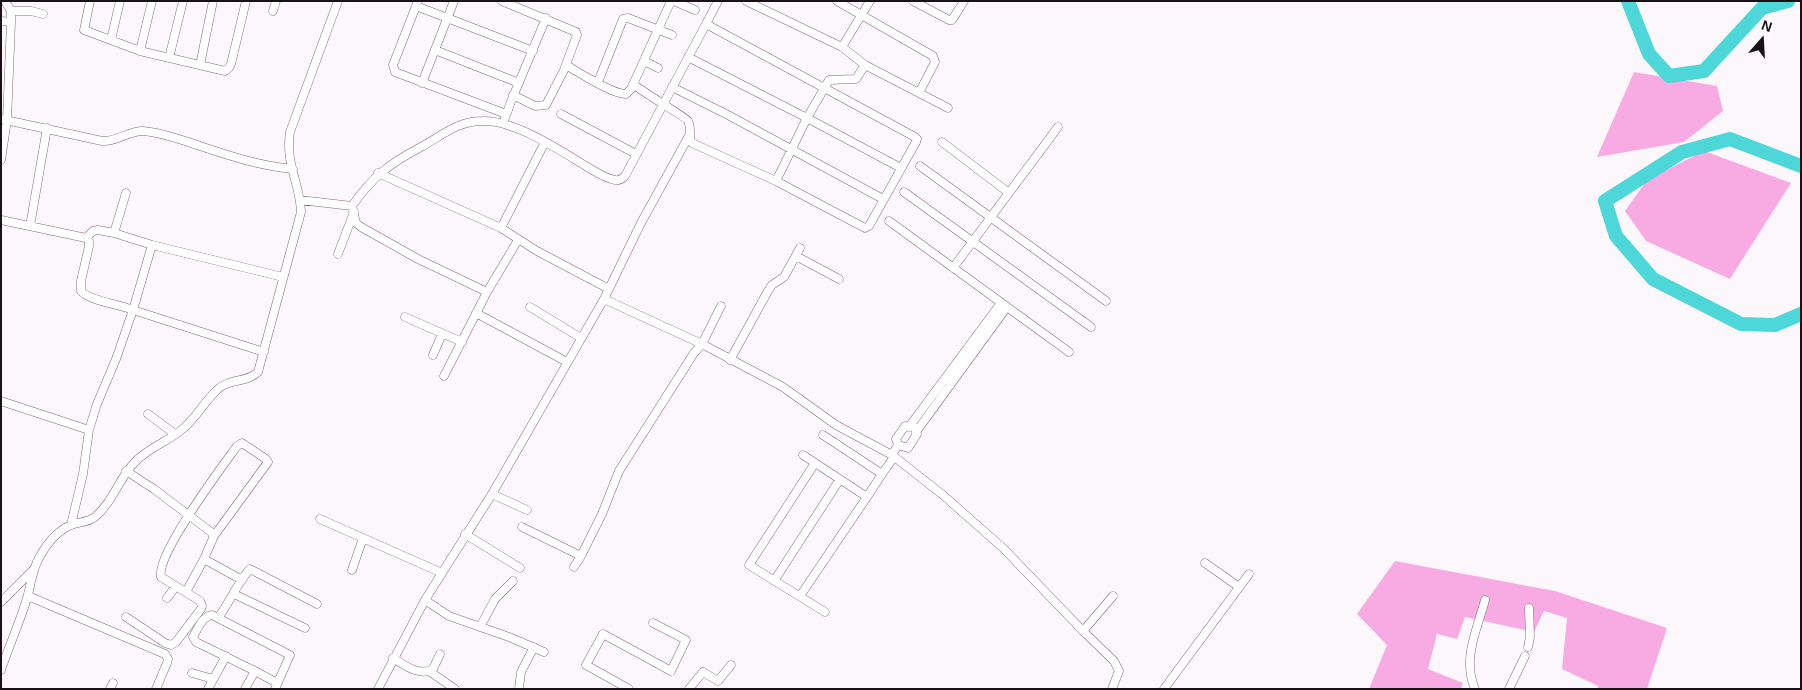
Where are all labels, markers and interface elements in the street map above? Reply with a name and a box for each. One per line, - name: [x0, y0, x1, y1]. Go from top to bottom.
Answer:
- north arrow: [1737, 15, 1787, 65]
- text: N: [1759, 17, 1774, 35]

